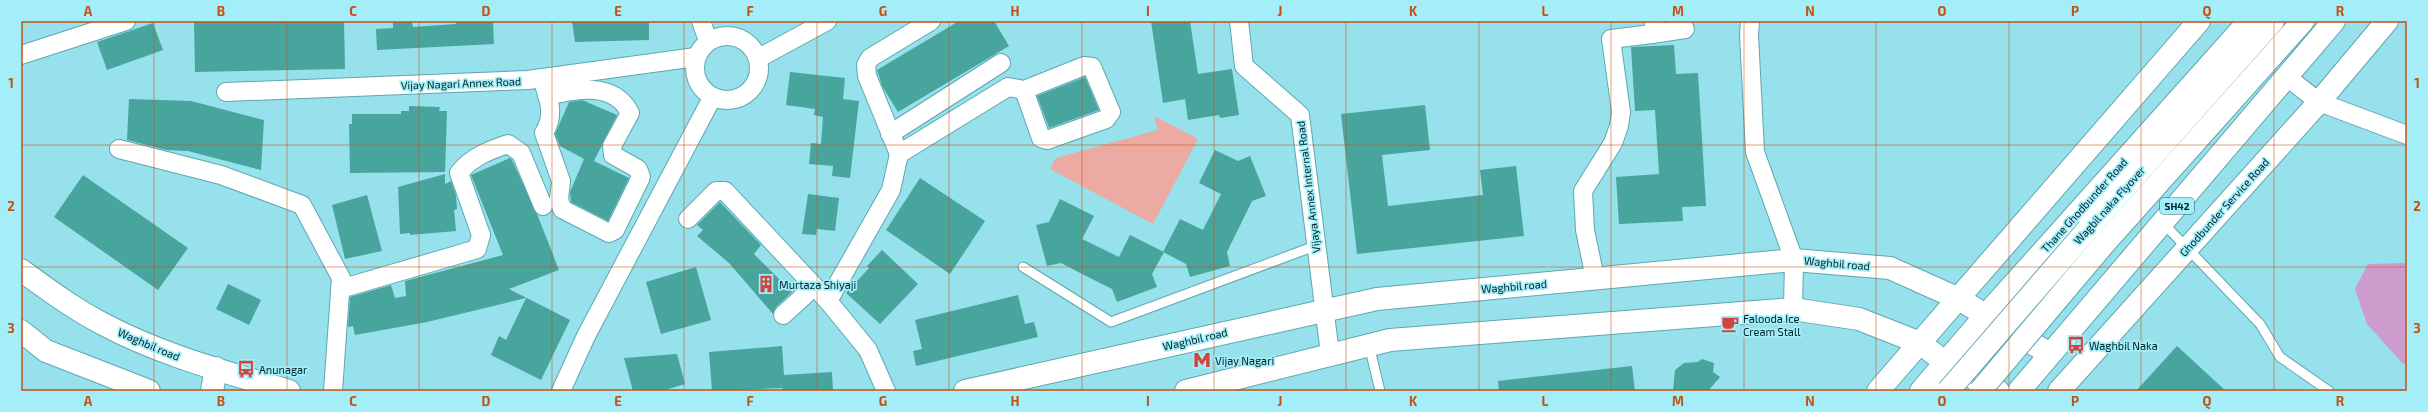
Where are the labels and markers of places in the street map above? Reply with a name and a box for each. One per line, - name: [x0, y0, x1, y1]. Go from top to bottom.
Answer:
- building icon: Murtaza Shiyaji: [756, 274, 776, 294]
- place label: Murtaza Shiyaji: [779, 278, 856, 292]
- place label: Falooda Ice Cream Stall: [1743, 312, 1801, 338]
- cafe icon: Falooda Ice Cream Stall: [1720, 314, 1740, 334]
- bus stop icon: Waghbil Naka: [2066, 335, 2086, 355]
- place label: Waghbil Naka: [2089, 339, 2158, 352]
- metro station icon: Vijay Nagari: [1192, 350, 1212, 370]
- place label: Vijay Nagari: [1215, 354, 1274, 368]
- bus stop icon: Anunagar: [236, 359, 256, 379]
- place label: Anunagar: [259, 363, 308, 376]

